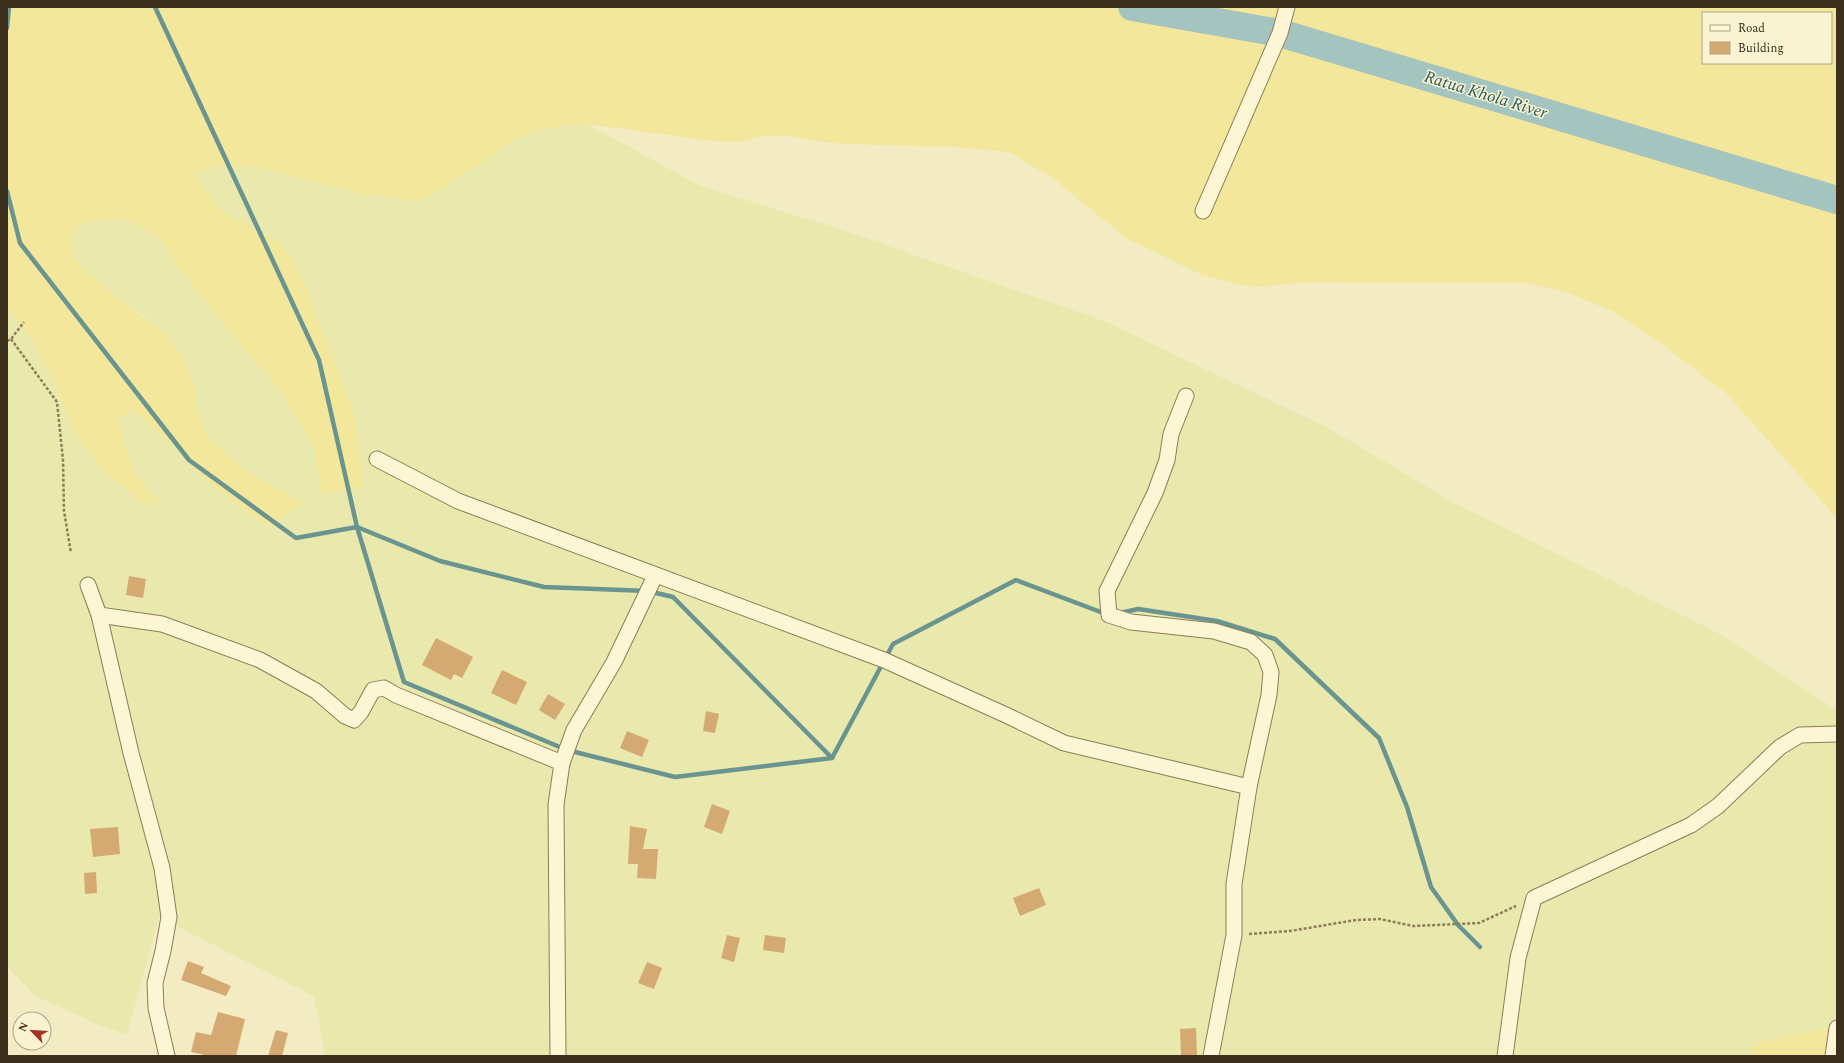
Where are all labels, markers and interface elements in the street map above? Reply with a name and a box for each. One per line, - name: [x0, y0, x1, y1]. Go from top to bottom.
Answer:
- legend: [1702, 12, 1832, 64]
- text: Road: [1738, 19, 1765, 38]
- text: Building: [1738, 39, 1784, 58]
- water label: Ratua Khola River: [1421, 64, 1551, 126]
- north arrow: [12, 1011, 52, 1051]
- text: N: [14, 1019, 33, 1035]

